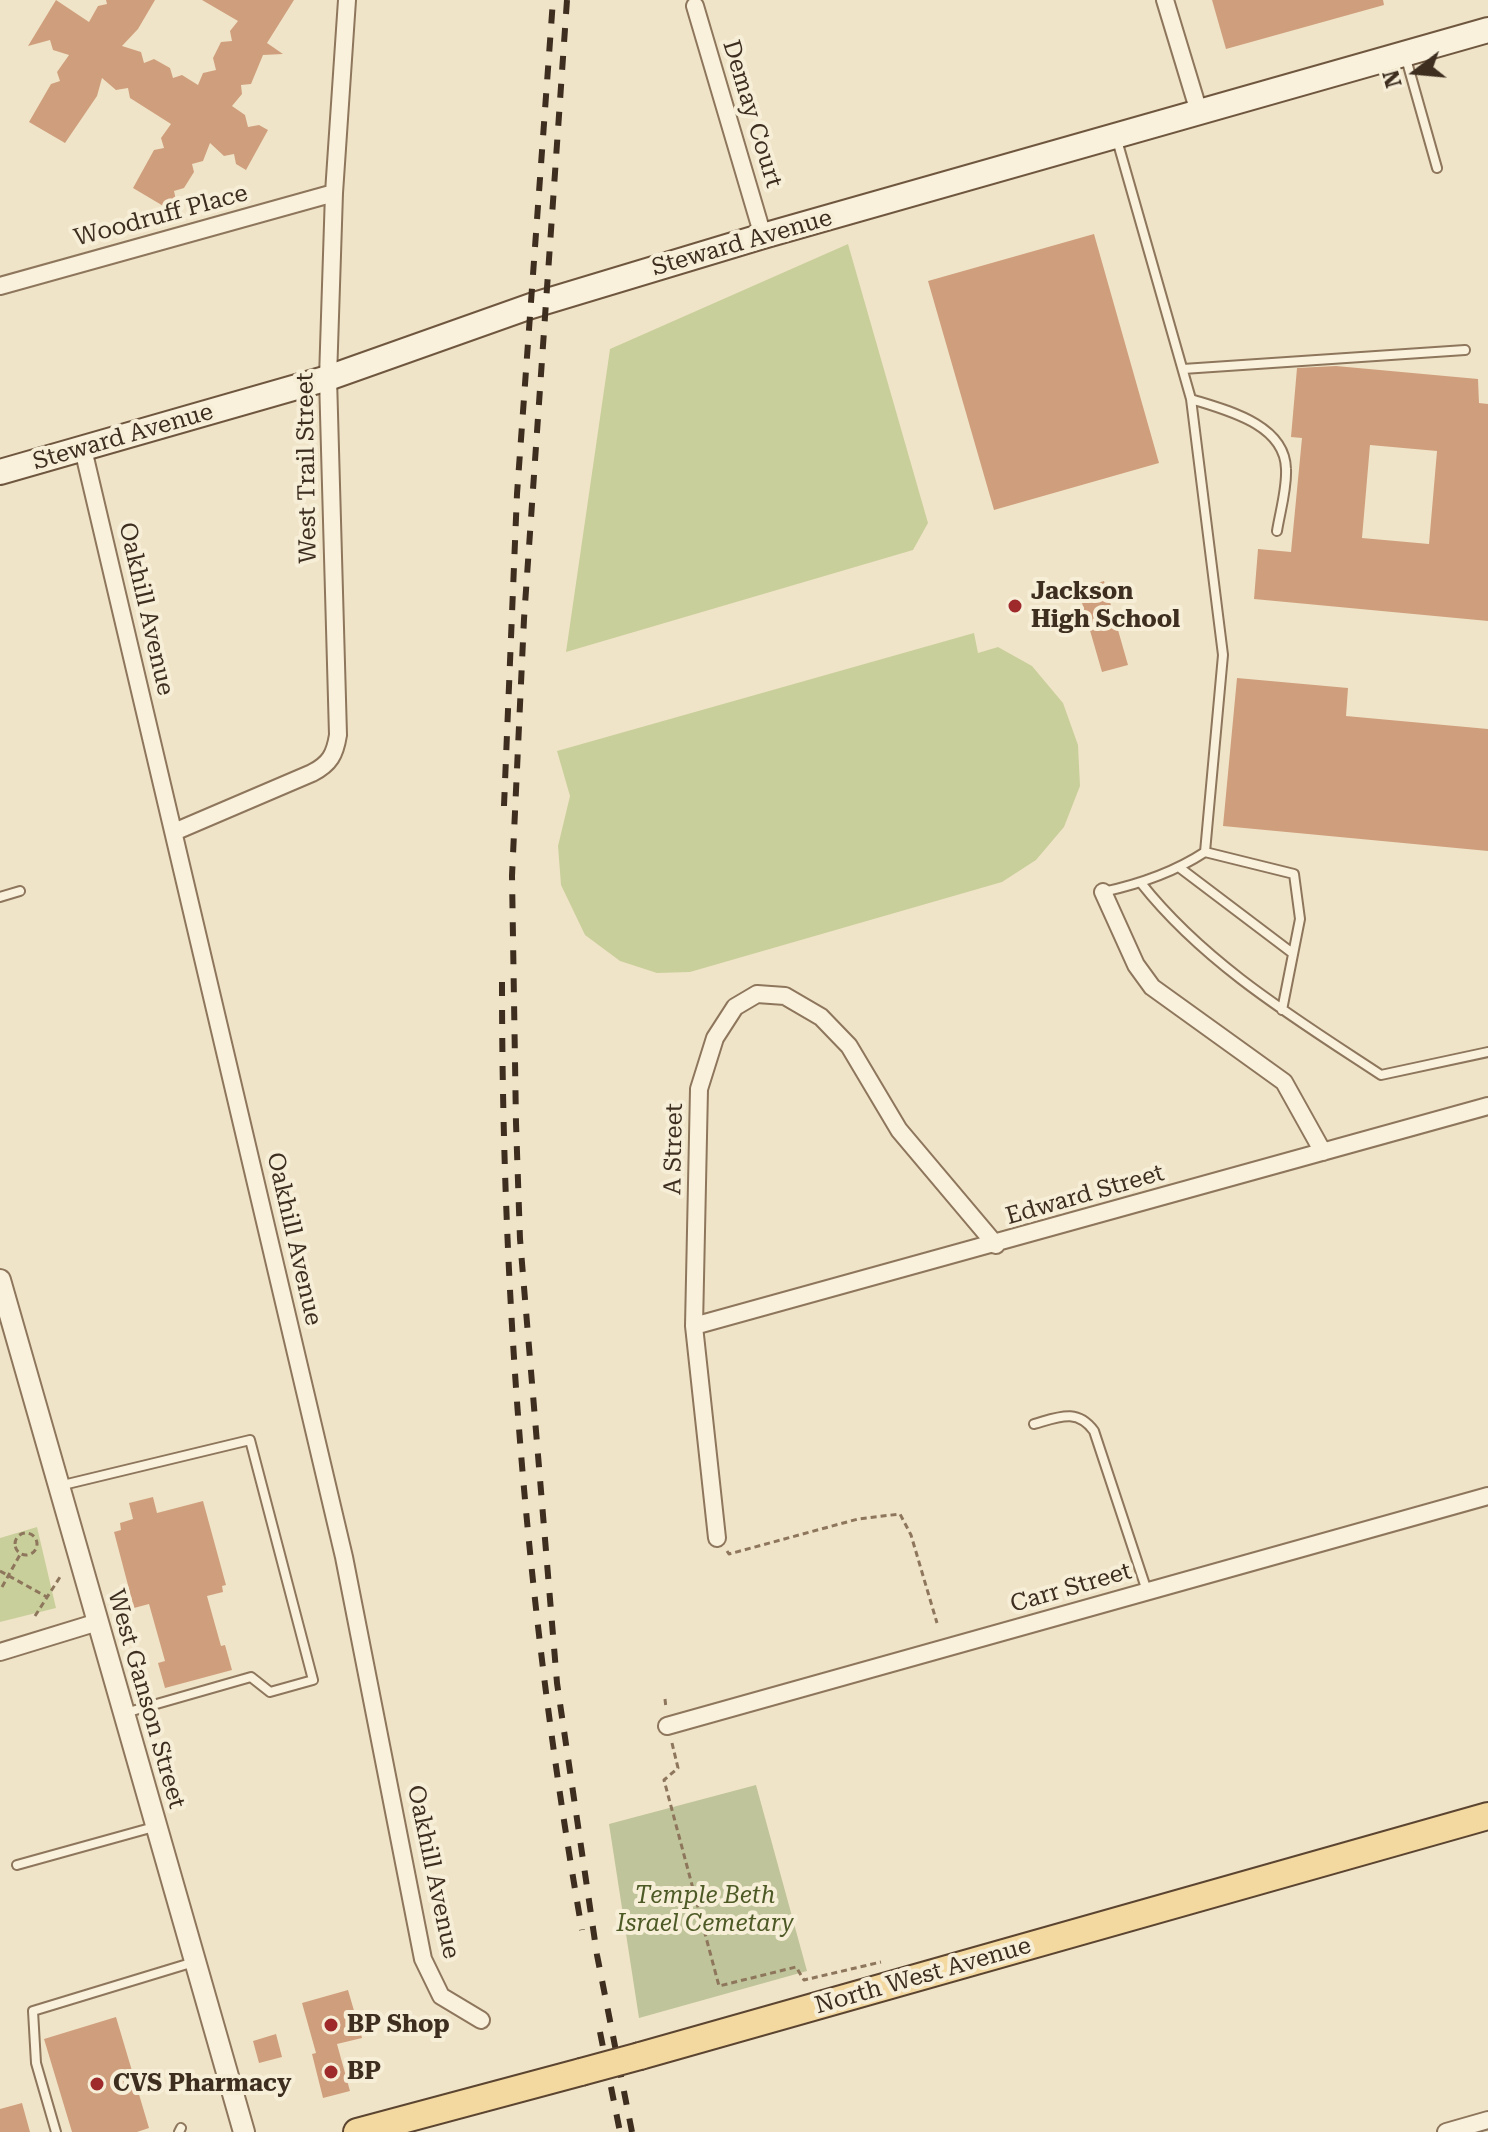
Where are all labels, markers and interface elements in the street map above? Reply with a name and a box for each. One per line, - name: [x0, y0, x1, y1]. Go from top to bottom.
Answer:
- north arrow: [1376, 32, 1456, 112]
- street label: Demay Court: [716, 37, 788, 191]
- text: N: [1378, 67, 1407, 90]
- street label: Woodruff Place: [71, 179, 251, 253]
- street label: Steward Avenue: [649, 204, 835, 282]
- street label: West Trail Street: [291, 372, 323, 564]
- street label: Steward Avenue: [30, 398, 216, 476]
- street label: Oakhill Avenue: [112, 520, 180, 698]
- place label: Jackson High School: [1031, 578, 1180, 634]
- marker: Jackson High School: [1006, 597, 1024, 615]
- street label: A Street: [659, 1103, 689, 1195]
- street label: Oakhill Avenue: [260, 1150, 328, 1328]
- street label: Edward Street: [1003, 1159, 1167, 1231]
- street label: Carr Street: [1007, 1557, 1135, 1619]
- street label: West Ganson Street: [101, 1586, 191, 1812]
- street label: Oakhill Avenue: [401, 1783, 465, 1961]
- park label: Temple Beth Israel Cemetary: [616, 1882, 794, 1938]
- street label: North West Avenue: [812, 1931, 1034, 2021]
- place label: BP Shop: [347, 2011, 450, 2039]
- marker: BP Shop: [322, 2016, 340, 2034]
- place label: BP: [347, 2058, 381, 2086]
- marker: BP: [322, 2063, 340, 2081]
- place label: CVS Pharmacy: [113, 2070, 291, 2098]
- marker: CVS Pharmacy: [88, 2075, 106, 2093]

